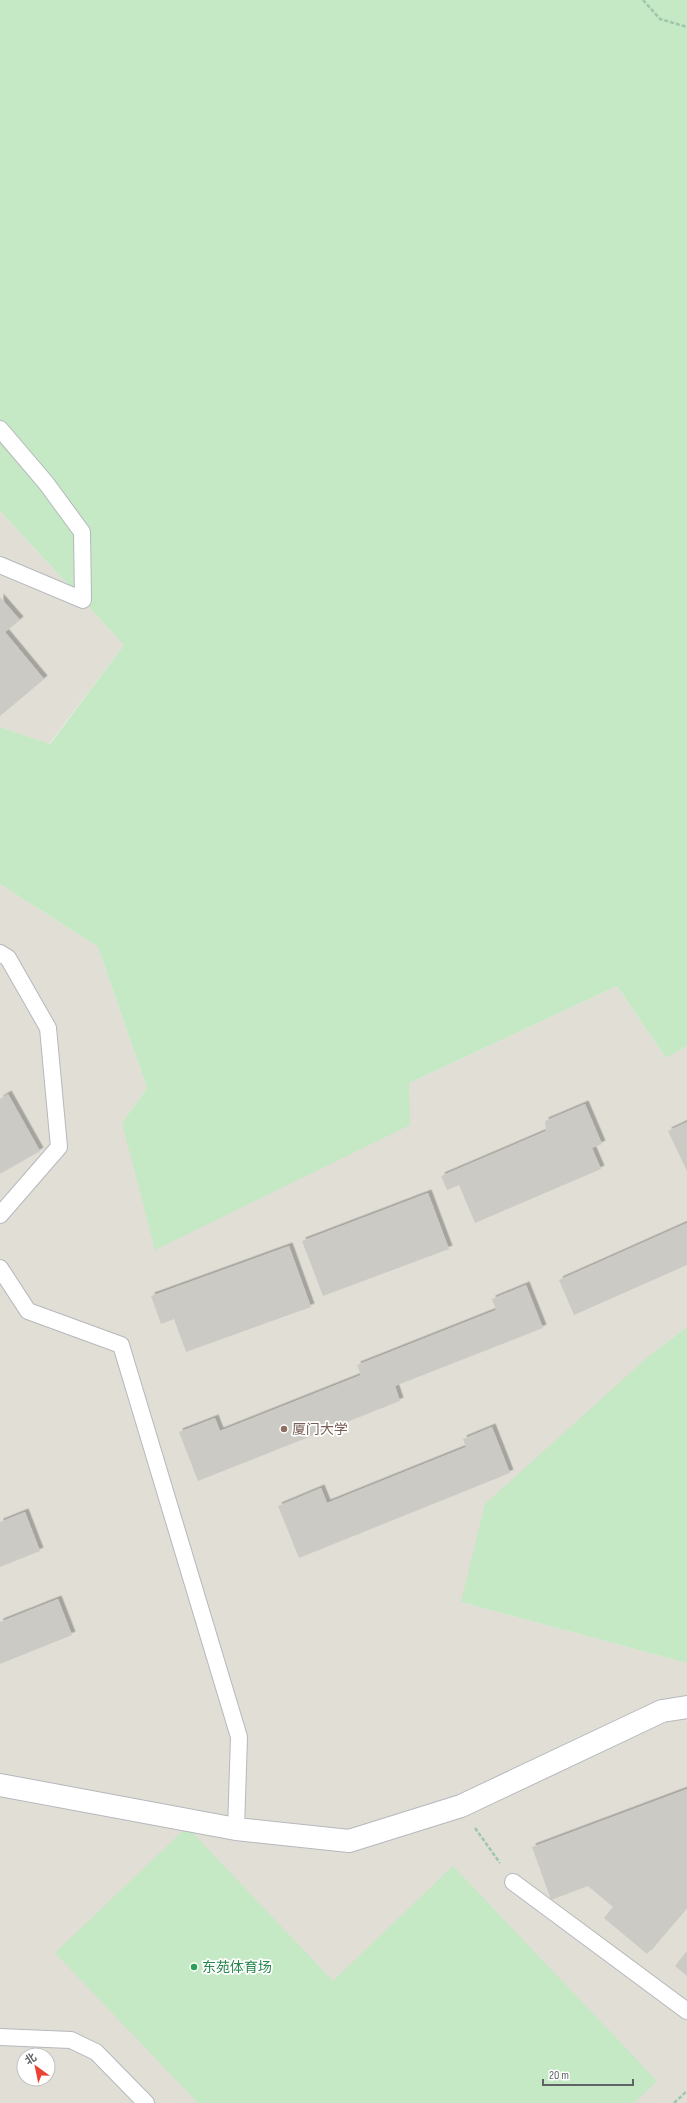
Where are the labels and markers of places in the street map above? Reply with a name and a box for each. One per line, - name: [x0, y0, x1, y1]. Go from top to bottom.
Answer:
- place label: 厦门大学: [292, 1421, 348, 1438]
- marker: 厦门大学: [279, 1424, 289, 1434]
- place label: 东苑体育场: [202, 1959, 272, 1976]
- marker: 东苑体育场: [189, 1962, 199, 1972]

